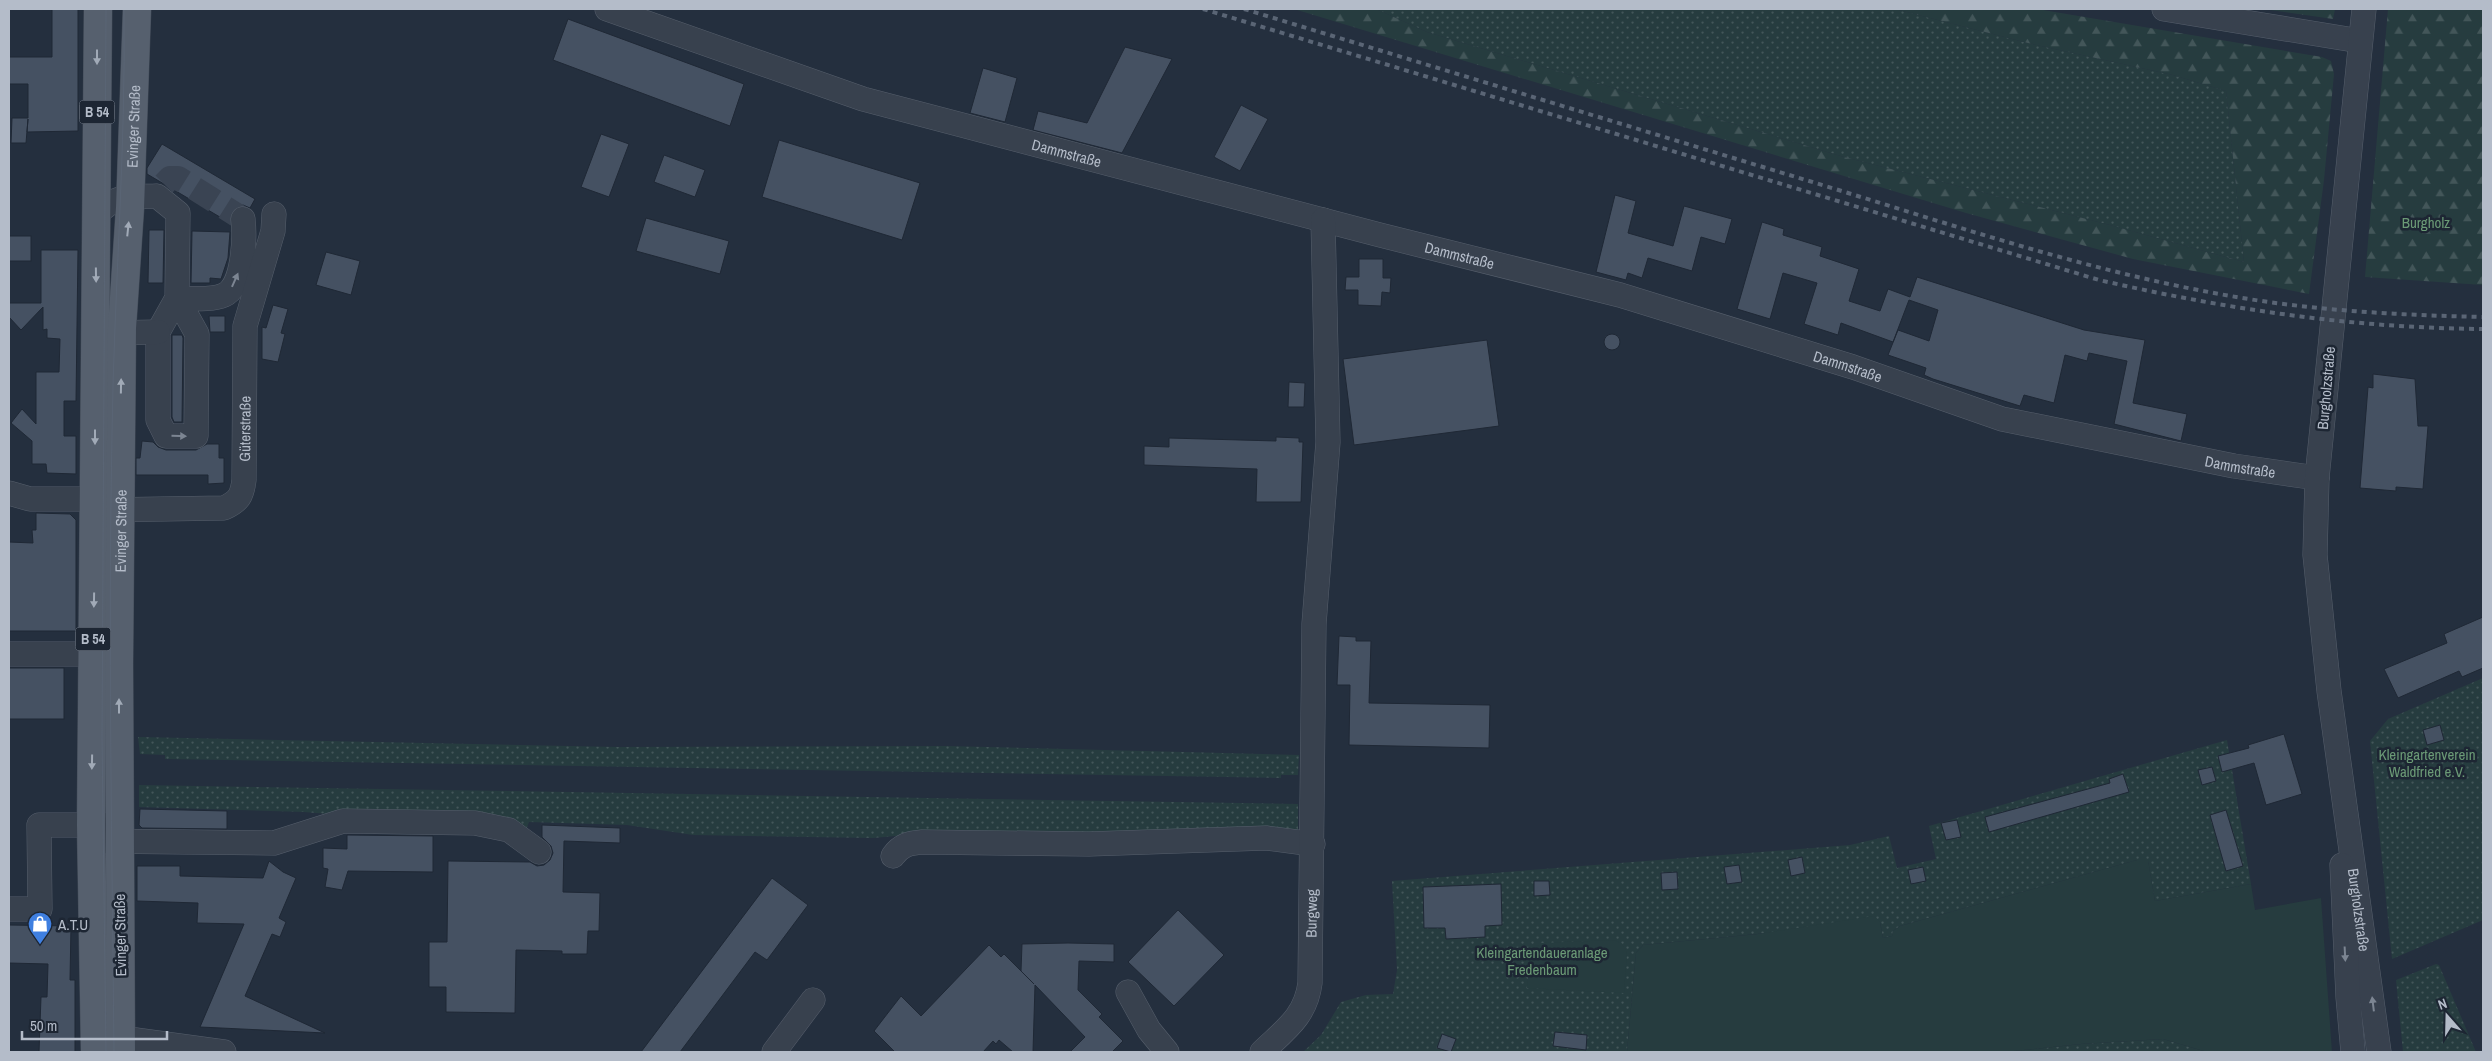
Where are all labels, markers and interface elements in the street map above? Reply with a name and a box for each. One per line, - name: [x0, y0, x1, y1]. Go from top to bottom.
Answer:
- one-way arrow: [93, 50, 101, 66]
- street label: Evinger Straße: [121, 84, 145, 168]
- road number: B 54: [80, 100, 114, 124]
- street label: Dammstraße: [1030, 133, 1104, 172]
- park label: Burgholz: [2402, 212, 2450, 233]
- one-way arrow: [124, 220, 132, 236]
- street label: Dammstraße: [1423, 236, 1497, 274]
- one-way arrow: [92, 267, 100, 283]
- one-way arrow: [231, 273, 239, 287]
- street label: Dammstraße: [1811, 345, 1885, 387]
- street label: Burgholzstraße: [2312, 345, 2340, 430]
- one-way arrow: [117, 378, 125, 394]
- street label: Güterstraße: [234, 396, 255, 462]
- one-way arrow: [91, 430, 99, 446]
- one-way arrow: [171, 432, 187, 440]
- street label: Dammstraße: [2203, 450, 2277, 482]
- street label: Evinger Straße: [109, 489, 131, 573]
- one-way arrow: [90, 592, 98, 608]
- road number: B 54: [76, 628, 110, 650]
- one-way arrow: [115, 698, 123, 714]
- park label: Kleingartenverein Waldfried e.V.: [2378, 744, 2476, 782]
- one-way arrow: [88, 755, 96, 771]
- street label: Burgholzstraße: [2343, 867, 2375, 953]
- street label: Burgweg: [1300, 889, 1322, 938]
- street label: Evinger Straße: [109, 893, 131, 977]
- shop icon: A.T.U: [27, 911, 53, 945]
- place label: A.T.U: [57, 914, 88, 935]
- park label: Kleingartendaueranlage Fredenbaum: [1476, 942, 1608, 980]
- one-way arrow: [2342, 946, 2350, 962]
- north arrow: [2422, 991, 2472, 1041]
- text: N: [2436, 994, 2450, 1014]
- one-way arrow: [2369, 996, 2377, 1012]
- scale bar: [22, 1008, 168, 1040]
- text: 50 m: [30, 1015, 57, 1036]

